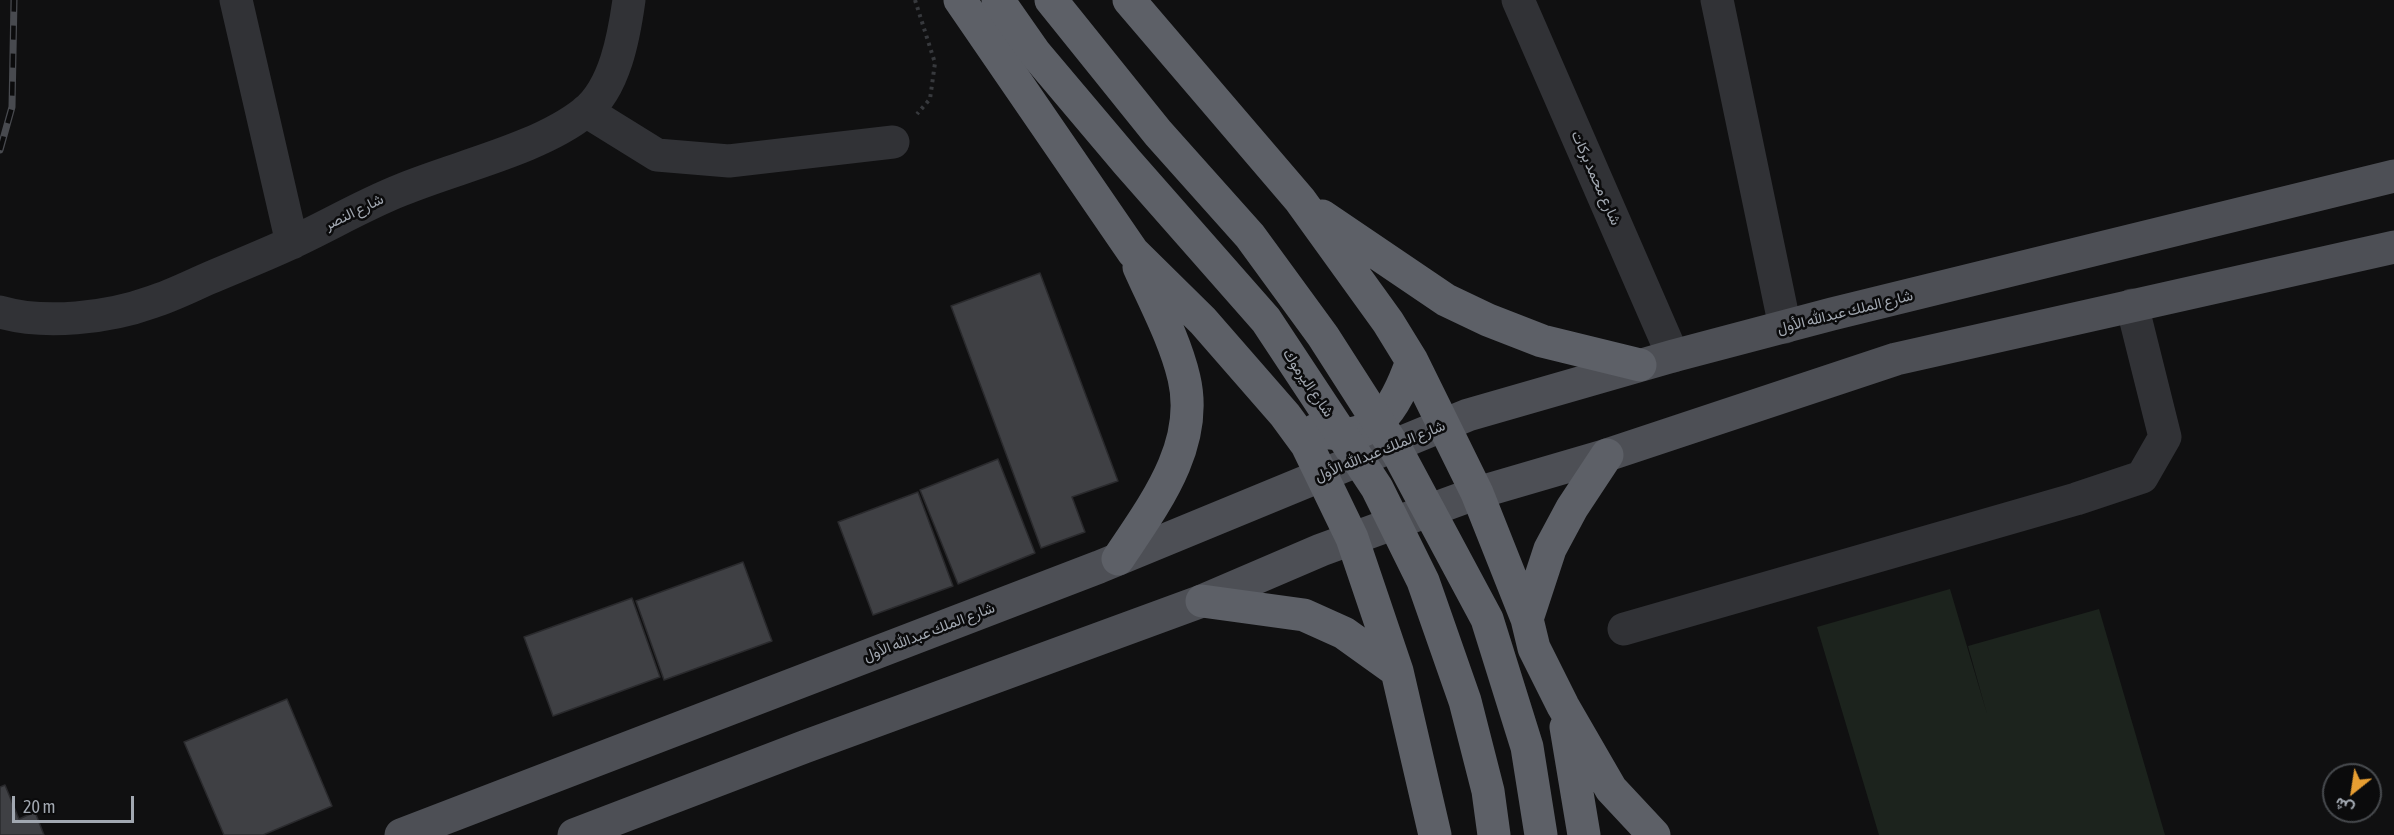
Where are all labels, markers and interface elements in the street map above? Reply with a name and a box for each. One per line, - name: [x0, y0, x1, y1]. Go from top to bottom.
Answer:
- street label: شارع محمد بركات: [1567, 128, 1625, 228]
- street label: شارع النصر: [321, 190, 387, 234]
- street label: شارع الملك عبدالله الأول: [1775, 286, 1915, 338]
- street label: شارع اليرموك: [1279, 345, 1337, 421]
- street label: شارع الملك عبدالله الأول: [1312, 417, 1448, 485]
- street label: شارع الملك عبدالله الأول: [861, 599, 997, 665]
- north arrow: [2322, 763, 2382, 823]
- scale bar: [15, 784, 136, 822]
- text: ش: [2331, 794, 2357, 819]
- text: 20 m: [23, 796, 55, 817]

